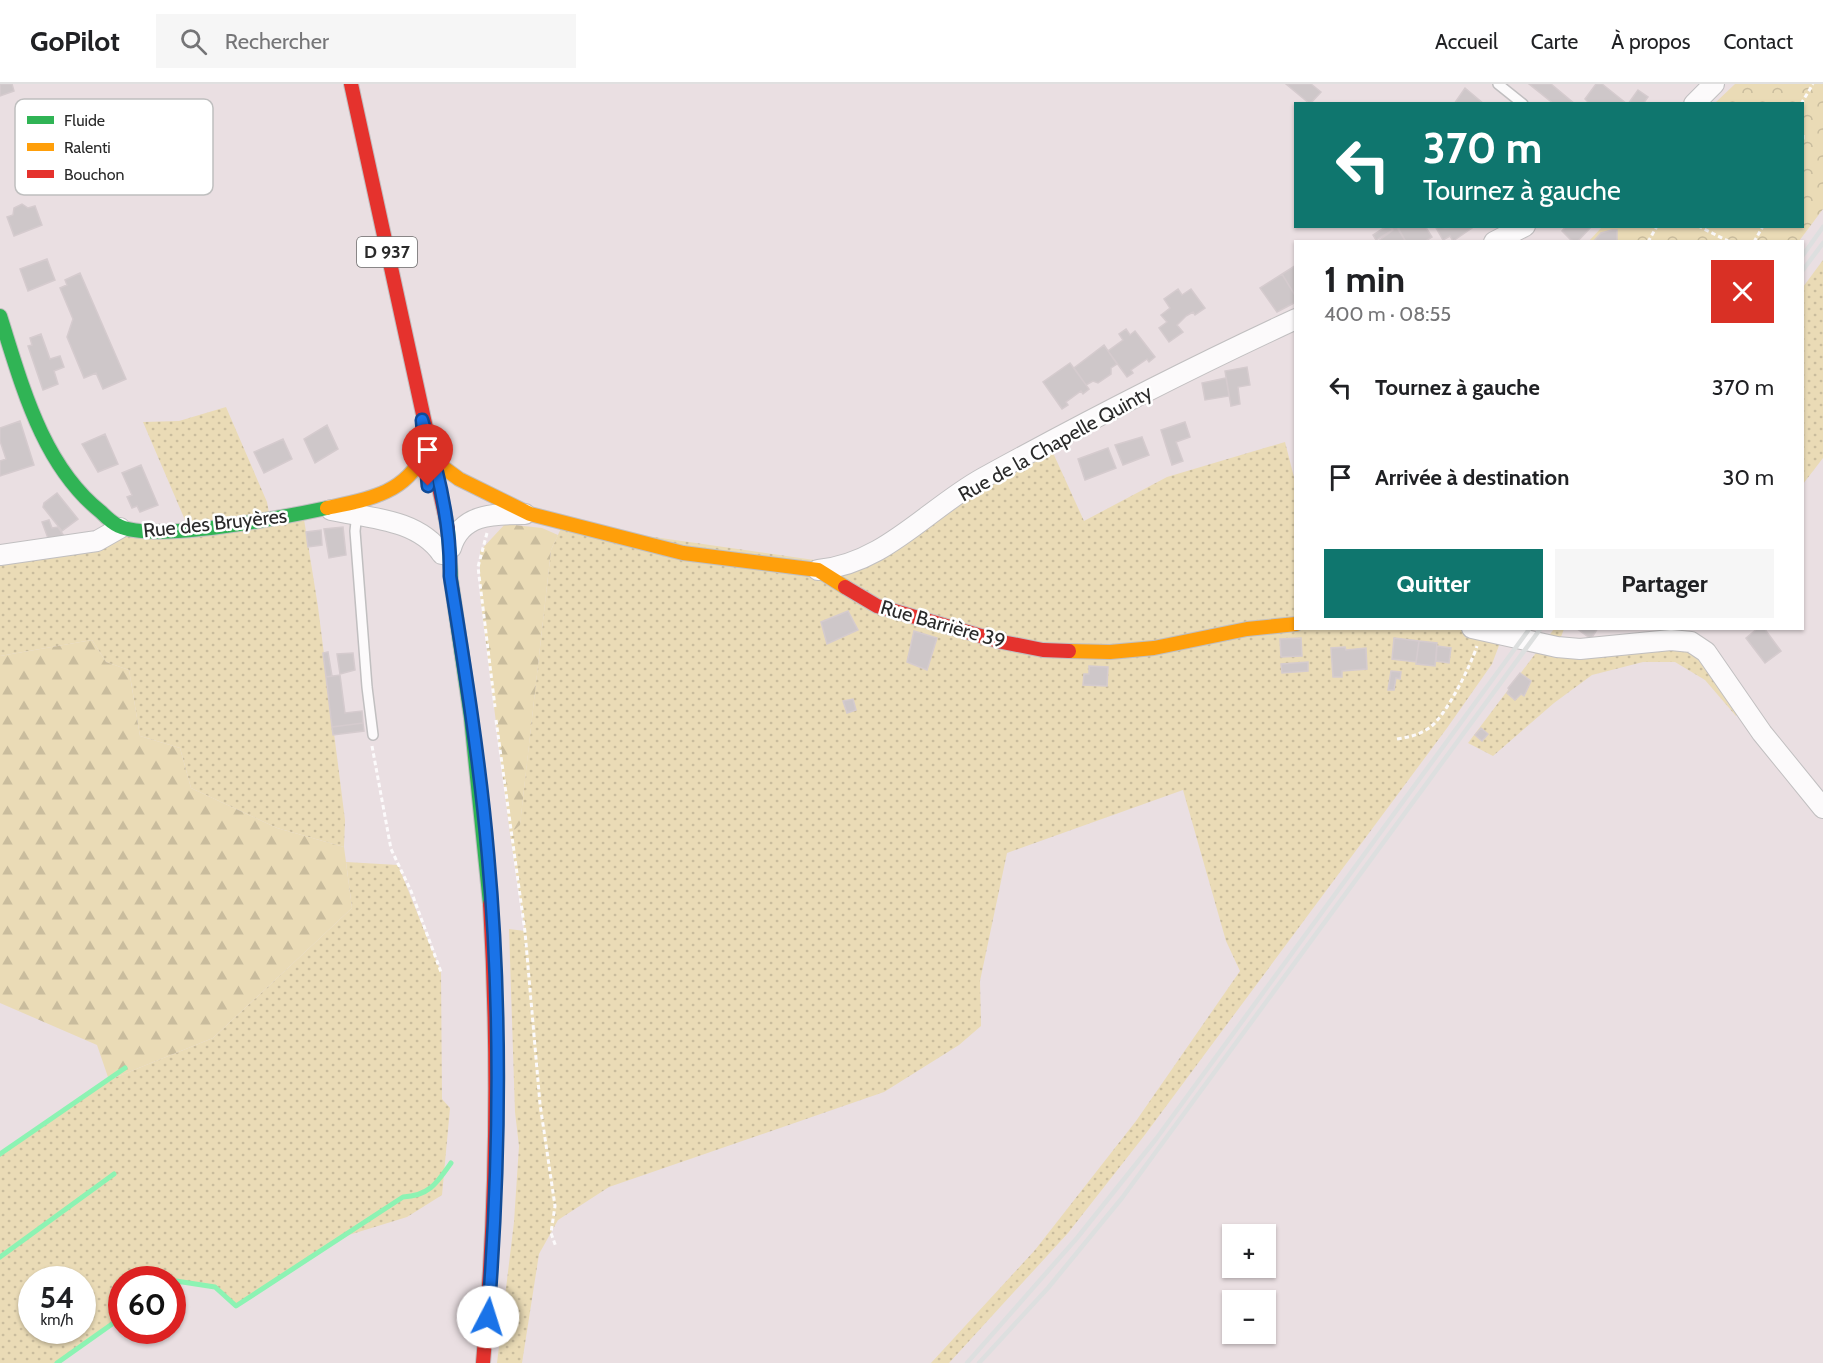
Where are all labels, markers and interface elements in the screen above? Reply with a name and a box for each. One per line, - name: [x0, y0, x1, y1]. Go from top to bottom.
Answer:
- search box: [156, 14, 576, 68]
- text: GoPilot: [30, 24, 120, 58]
- icon: search: [177, 25, 210, 58]
- text: Rechercher: [225, 28, 329, 55]
- text: Accueil: [1435, 29, 1498, 54]
- text: Carte: [1531, 29, 1578, 54]
- text: À propos: [1611, 29, 1690, 54]
- text: Contact: [1723, 29, 1793, 54]
- legend: [15, 99, 213, 195]
- text: Fluide: [64, 111, 105, 130]
- text: 370 m: [1423, 122, 1542, 174]
- icon: left: [1324, 126, 1402, 204]
- text: Ralenti: [64, 138, 111, 157]
- text: Bouchon: [64, 165, 124, 184]
- text: Tournez à gauche: [1423, 174, 1621, 207]
- road number: D 937: [357, 237, 417, 267]
- text: 1 min: [1324, 257, 1405, 301]
- button: close: [1711, 260, 1774, 323]
- text: 400 m · 08:55: [1324, 302, 1451, 326]
- icon: left: [1324, 371, 1357, 404]
- text: Tournez à gauche: [1375, 374, 1540, 401]
- text: 370 m: [1712, 374, 1774, 401]
- street label: Rue de la Chapelle Quinty: [954, 380, 1156, 506]
- pin: [402, 424, 453, 486]
- icon: arrive: [411, 433, 444, 466]
- icon: arrive: [1324, 461, 1357, 494]
- text: Arrivée à destination: [1375, 464, 1569, 491]
- text: 30 m: [1722, 464, 1774, 491]
- street label: Rue des Bruyères: [142, 504, 288, 542]
- button: Quitter: [1324, 549, 1543, 618]
- button: Partager: [1555, 549, 1774, 618]
- street label: Rue Barrière 39: [878, 595, 1008, 653]
- map controls: [1222, 1224, 1276, 1344]
- button: +: [1222, 1224, 1276, 1278]
- speed limit sign: 60: [108, 1266, 186, 1344]
- text: 54: [40, 1279, 74, 1316]
- position arrow: [456, 1285, 520, 1349]
- button: −: [1222, 1290, 1276, 1344]
- text: km/h: [41, 1311, 73, 1329]

